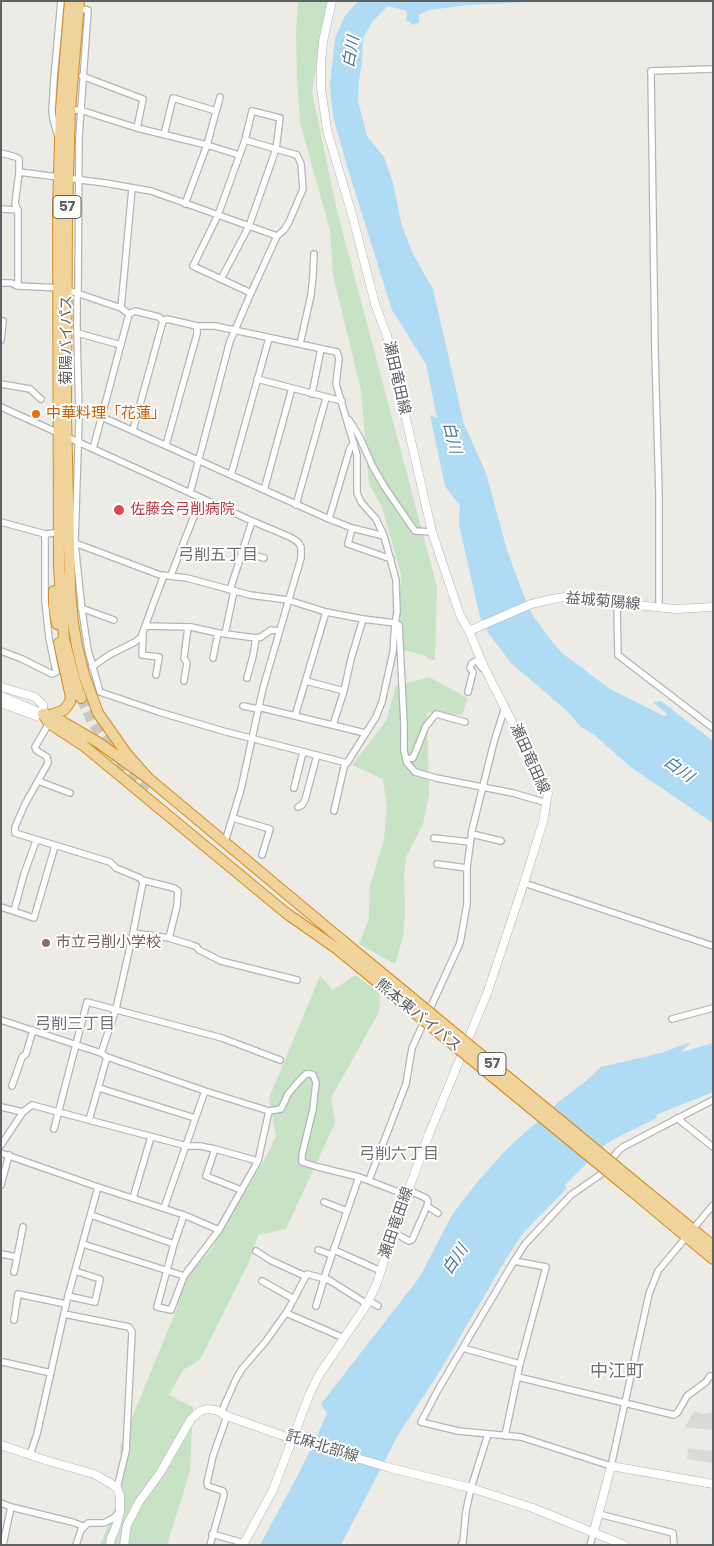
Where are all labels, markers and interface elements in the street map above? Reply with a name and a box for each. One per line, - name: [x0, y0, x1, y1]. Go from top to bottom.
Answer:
- water label: 白川: [340, 35, 364, 69]
- road number: 57: [53, 196, 81, 218]
- street label: 菊陽バイパス: [58, 295, 76, 385]
- street label: 瀬田竜田線: [379, 339, 413, 417]
- place label: 中華料理「花蓮」: [46, 405, 166, 423]
- marker: 中華料理「花蓮」: [30, 408, 42, 420]
- water label: 白川: [438, 420, 464, 456]
- place label: 佐藤会弓削病院: [130, 501, 235, 519]
- marker: 佐藤会弓削病院: [112, 503, 126, 517]
- district label: 弓削五丁目: [178, 546, 258, 566]
- street label: 益城菊陽線: [565, 590, 641, 614]
- street label: 瀬田竜田線: [506, 721, 552, 797]
- water label: 白川: [659, 753, 697, 787]
- place label: 市立弓削小学校: [56, 934, 161, 952]
- marker: 市立弓削小学校: [40, 937, 52, 949]
- street label: 熊本東バイパス: [372, 976, 464, 1056]
- district label: 弓削三丁目: [35, 1015, 115, 1035]
- road number: 57: [478, 1052, 506, 1076]
- district label: 弓削六丁目: [359, 1145, 439, 1165]
- street label: 瀬田竜田線: [376, 1185, 418, 1261]
- water label: 白川: [439, 1241, 473, 1279]
- district label: 中江町: [590, 1361, 644, 1383]
- street label: 託麻北部線: [284, 1427, 360, 1467]

